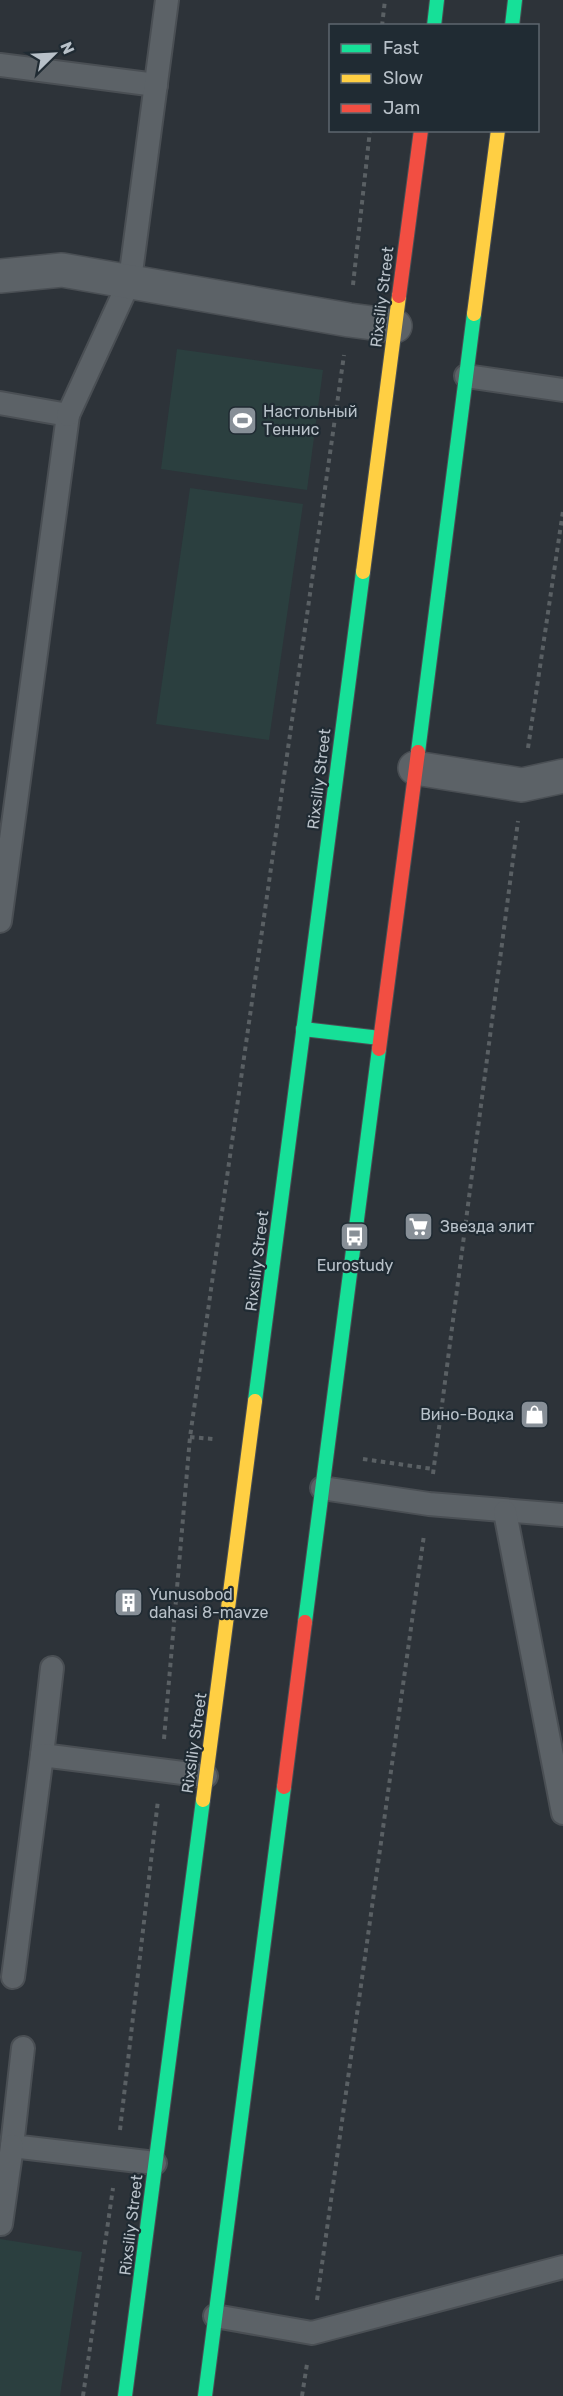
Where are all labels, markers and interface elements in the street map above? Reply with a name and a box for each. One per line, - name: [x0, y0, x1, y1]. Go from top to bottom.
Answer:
- north arrow: [24, 24, 84, 84]
- legend: [329, 24, 539, 132]
- text: Fast: [383, 37, 419, 59]
- text: N: [56, 39, 78, 57]
- text: Slow: [383, 67, 423, 89]
- text: Jam: [383, 97, 420, 119]
- street label: Rixsiliy Street: [366, 246, 398, 348]
- place label: Настольный Теннис: [263, 402, 357, 439]
- sports icon: Настольный Теннис: [226, 404, 258, 436]
- street label: Rixsiliy Street: [303, 728, 335, 830]
- street label: Rixsiliy Street: [241, 1210, 273, 1312]
- supermarket icon: Звезда элит: [403, 1210, 435, 1242]
- place label: Звезда элит: [440, 1217, 534, 1236]
- bus stop icon: Eurostudy: [339, 1221, 371, 1253]
- place label: Eurostudy: [317, 1256, 394, 1275]
- shop icon: Вино-Водка: [519, 1398, 551, 1430]
- place label: Вино-Водка: [420, 1405, 514, 1424]
- place label: Yunusobod dahasi 8-mavze: [149, 1585, 269, 1622]
- building icon: Yunusobod dahasi 8-mavze: [112, 1587, 144, 1619]
- street label: Rixsiliy Street: [178, 1692, 210, 1794]
- street label: Rixsiliy Street: [115, 2174, 147, 2276]

